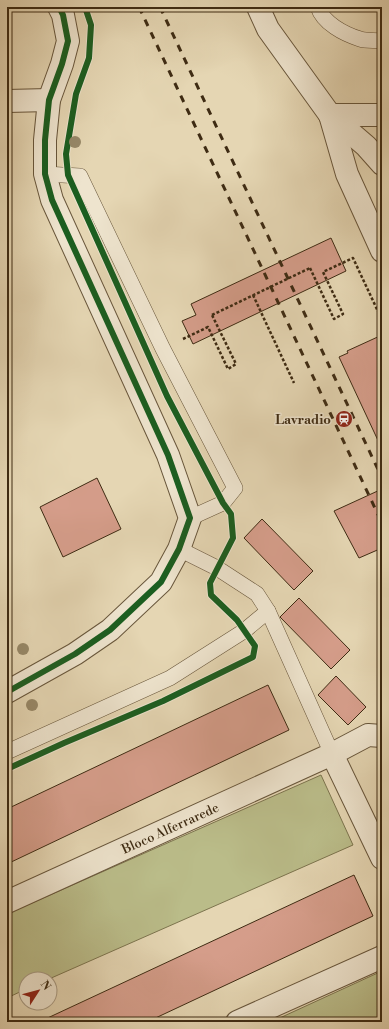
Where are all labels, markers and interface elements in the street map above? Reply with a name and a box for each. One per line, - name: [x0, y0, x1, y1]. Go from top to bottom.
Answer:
- station icon: Lavradio: [334, 409, 354, 429]
- place label: Lavradio: [275, 412, 331, 428]
- street label: Bloco Alferrarede: [118, 800, 222, 858]
- north arrow: [18, 971, 58, 1011]
- text: N: [37, 978, 54, 994]

